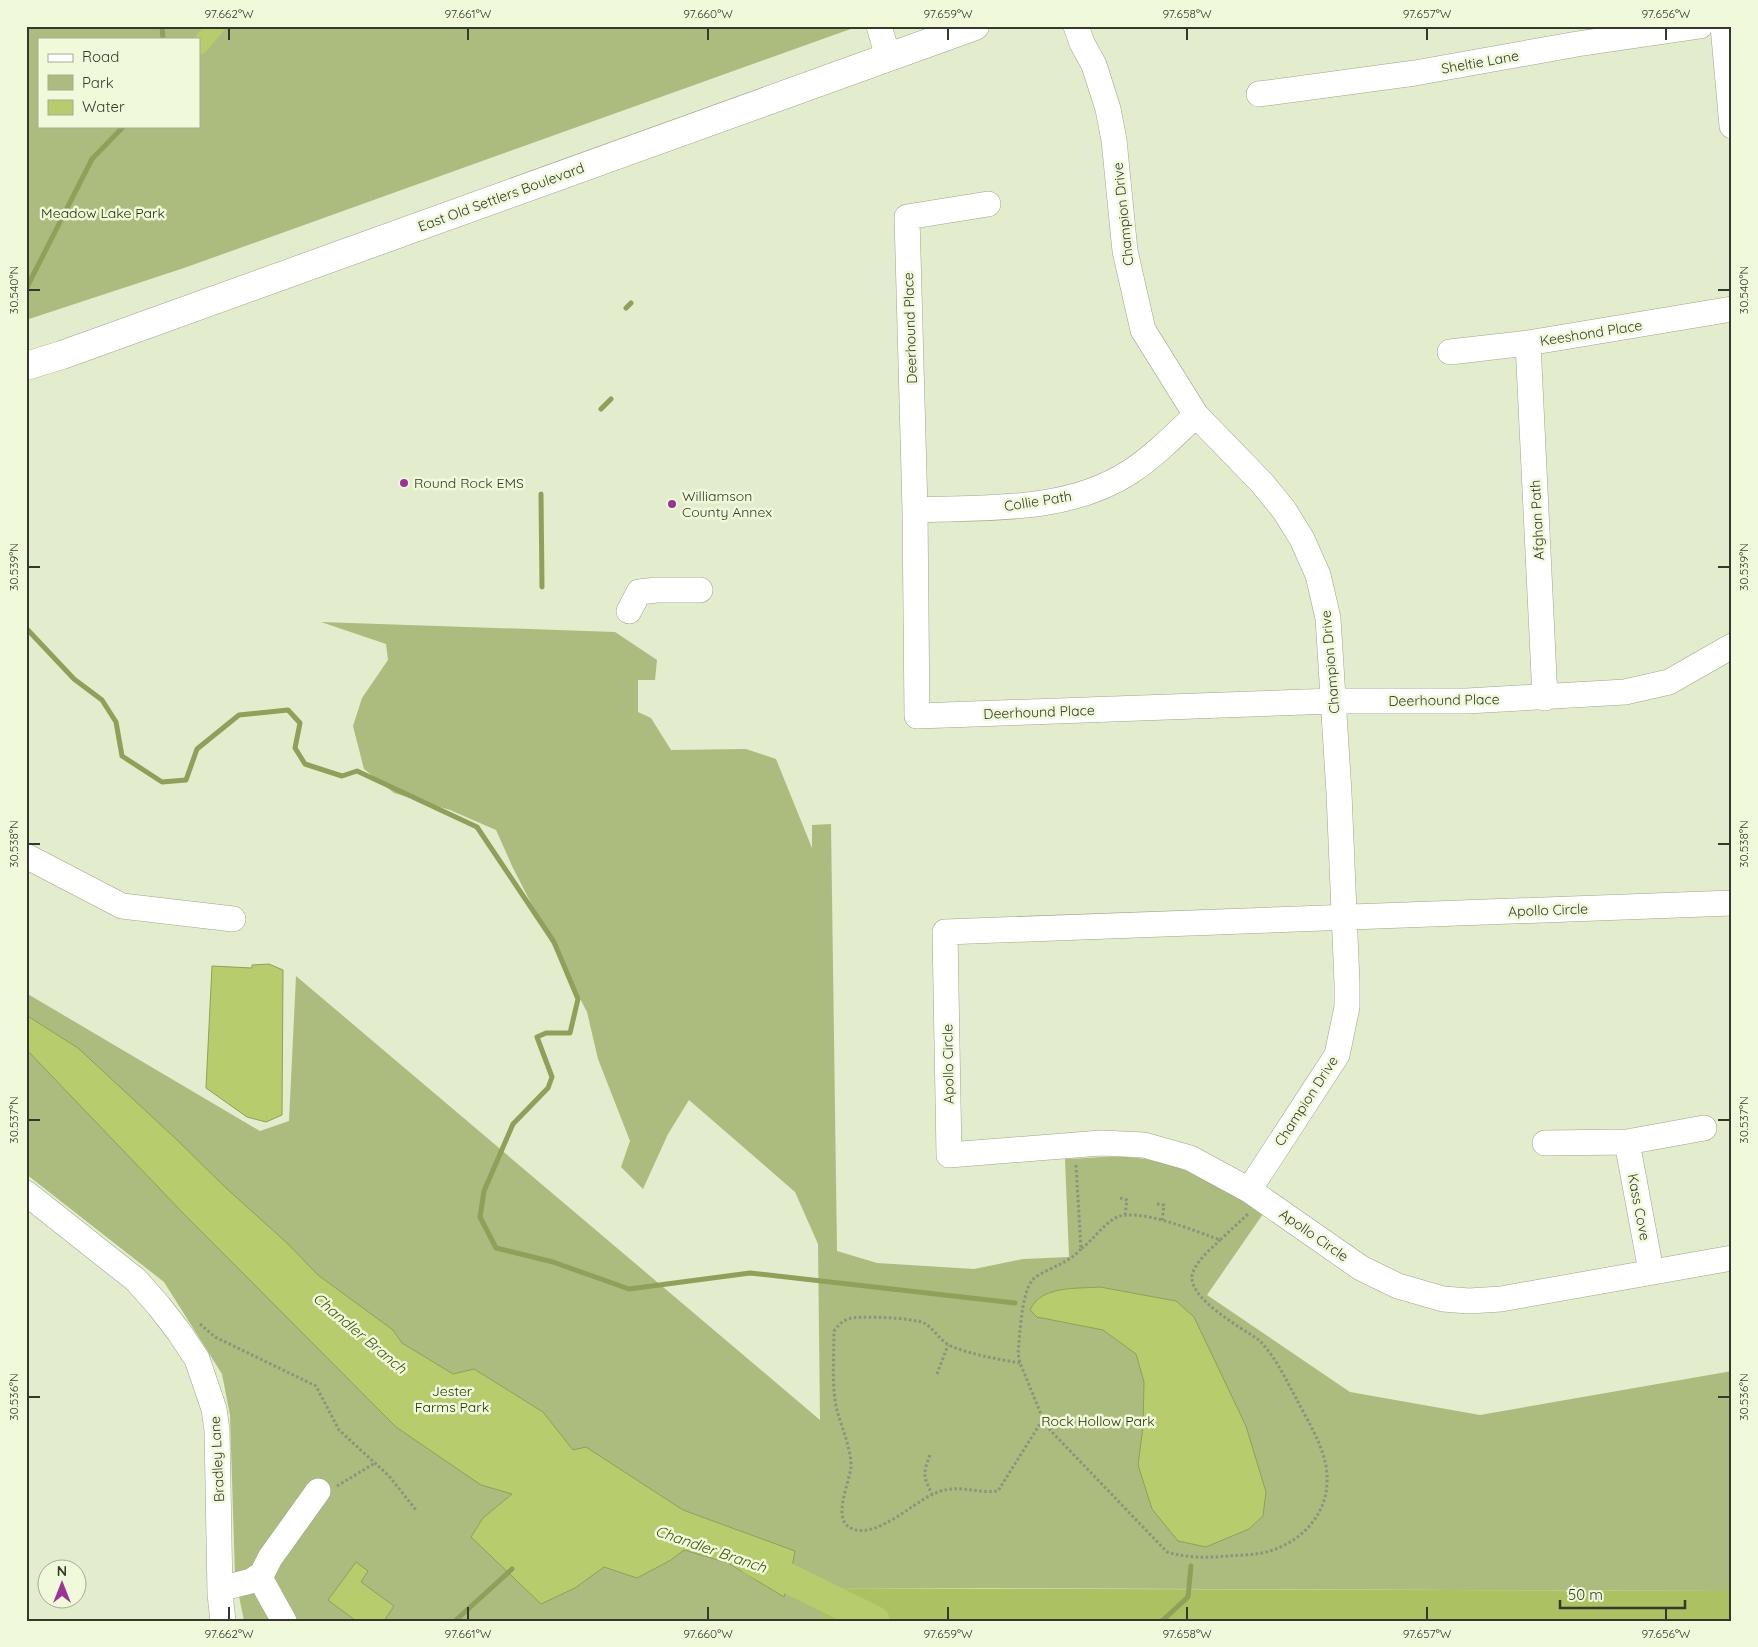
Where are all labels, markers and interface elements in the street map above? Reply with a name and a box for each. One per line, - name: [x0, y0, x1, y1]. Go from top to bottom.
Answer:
- text: 97.662°W: [204, 6, 254, 21]
- text: 97.661°W: [445, 6, 492, 21]
- text: 97.660°W: [683, 6, 733, 21]
- text: 97.659°W: [923, 6, 973, 21]
- text: 97.658°W: [1163, 6, 1212, 21]
- text: 97.657°W: [1403, 6, 1452, 21]
- text: 97.656°W: [1642, 6, 1691, 21]
- legend: [38, 38, 200, 128]
- street label: Sheltie Lane: [1440, 46, 1520, 78]
- text: Road: [82, 47, 119, 66]
- text: Park: [82, 73, 114, 92]
- text: Water: [82, 97, 125, 116]
- street label: East Old Settlers Boulevard: [415, 159, 587, 235]
- street label: Champion Drive: [1109, 161, 1137, 267]
- park label: Meadow Lake Park: [41, 204, 165, 222]
- text: 30.540°N: [6, 266, 21, 314]
- text: 30.540°N: [1736, 266, 1751, 314]
- street label: Deerhound Place: [899, 272, 921, 384]
- street label: Keeshond Place: [1538, 316, 1644, 350]
- place label: Round Rock EMS: [414, 474, 524, 492]
- marker: Round Rock EMS: [398, 477, 410, 489]
- street label: Afghan Path: [1526, 479, 1548, 561]
- place label: Williamson County Annex: [682, 487, 772, 521]
- street label: Collie Path: [1003, 487, 1073, 515]
- marker: Williamson County Annex: [666, 498, 678, 510]
- text: 30.539°N: [6, 543, 21, 591]
- text: 30.539°N: [1736, 543, 1751, 591]
- street label: Champion Drive: [1316, 609, 1343, 715]
- street label: Deerhound Place: [1388, 690, 1500, 710]
- street label: Deerhound Place: [983, 701, 1095, 723]
- text: 30.538°N: [6, 820, 21, 868]
- text: 30.538°N: [1736, 820, 1751, 868]
- street label: Apollo Circle: [1508, 900, 1588, 920]
- street label: Apollo Circle: [938, 1024, 958, 1104]
- street label: Champion Drive: [1270, 1052, 1342, 1149]
- text: 30.537°N: [6, 1096, 21, 1144]
- text: 30.537°N: [1736, 1096, 1751, 1144]
- street label: Kass Cove: [1624, 1172, 1654, 1242]
- street label: Apollo Circle: [1276, 1205, 1352, 1265]
- water label: Chandler Branch: [309, 1288, 411, 1378]
- text: 30.536°N: [6, 1373, 21, 1421]
- text: 30.536°N: [1736, 1373, 1751, 1421]
- park label: Jester Farms Park: [415, 1382, 489, 1416]
- park label: Rock Hollow Park: [1041, 1412, 1155, 1430]
- street label: Bradley Lane: [206, 1416, 228, 1502]
- water label: Chandler Branch: [653, 1521, 769, 1577]
- north arrow: [38, 1560, 88, 1610]
- text: N: [57, 1562, 67, 1580]
- scale bar: [1560, 1577, 1686, 1609]
- text: 50 m: [1568, 1585, 1603, 1604]
- text: 97.662°W: [204, 1626, 254, 1641]
- text: 97.661°W: [445, 1626, 492, 1641]
- text: 97.660°W: [683, 1626, 733, 1641]
- text: 97.659°W: [923, 1626, 973, 1641]
- text: 97.658°W: [1163, 1626, 1212, 1641]
- text: 97.657°W: [1403, 1626, 1452, 1641]
- text: 97.656°W: [1642, 1626, 1691, 1641]

